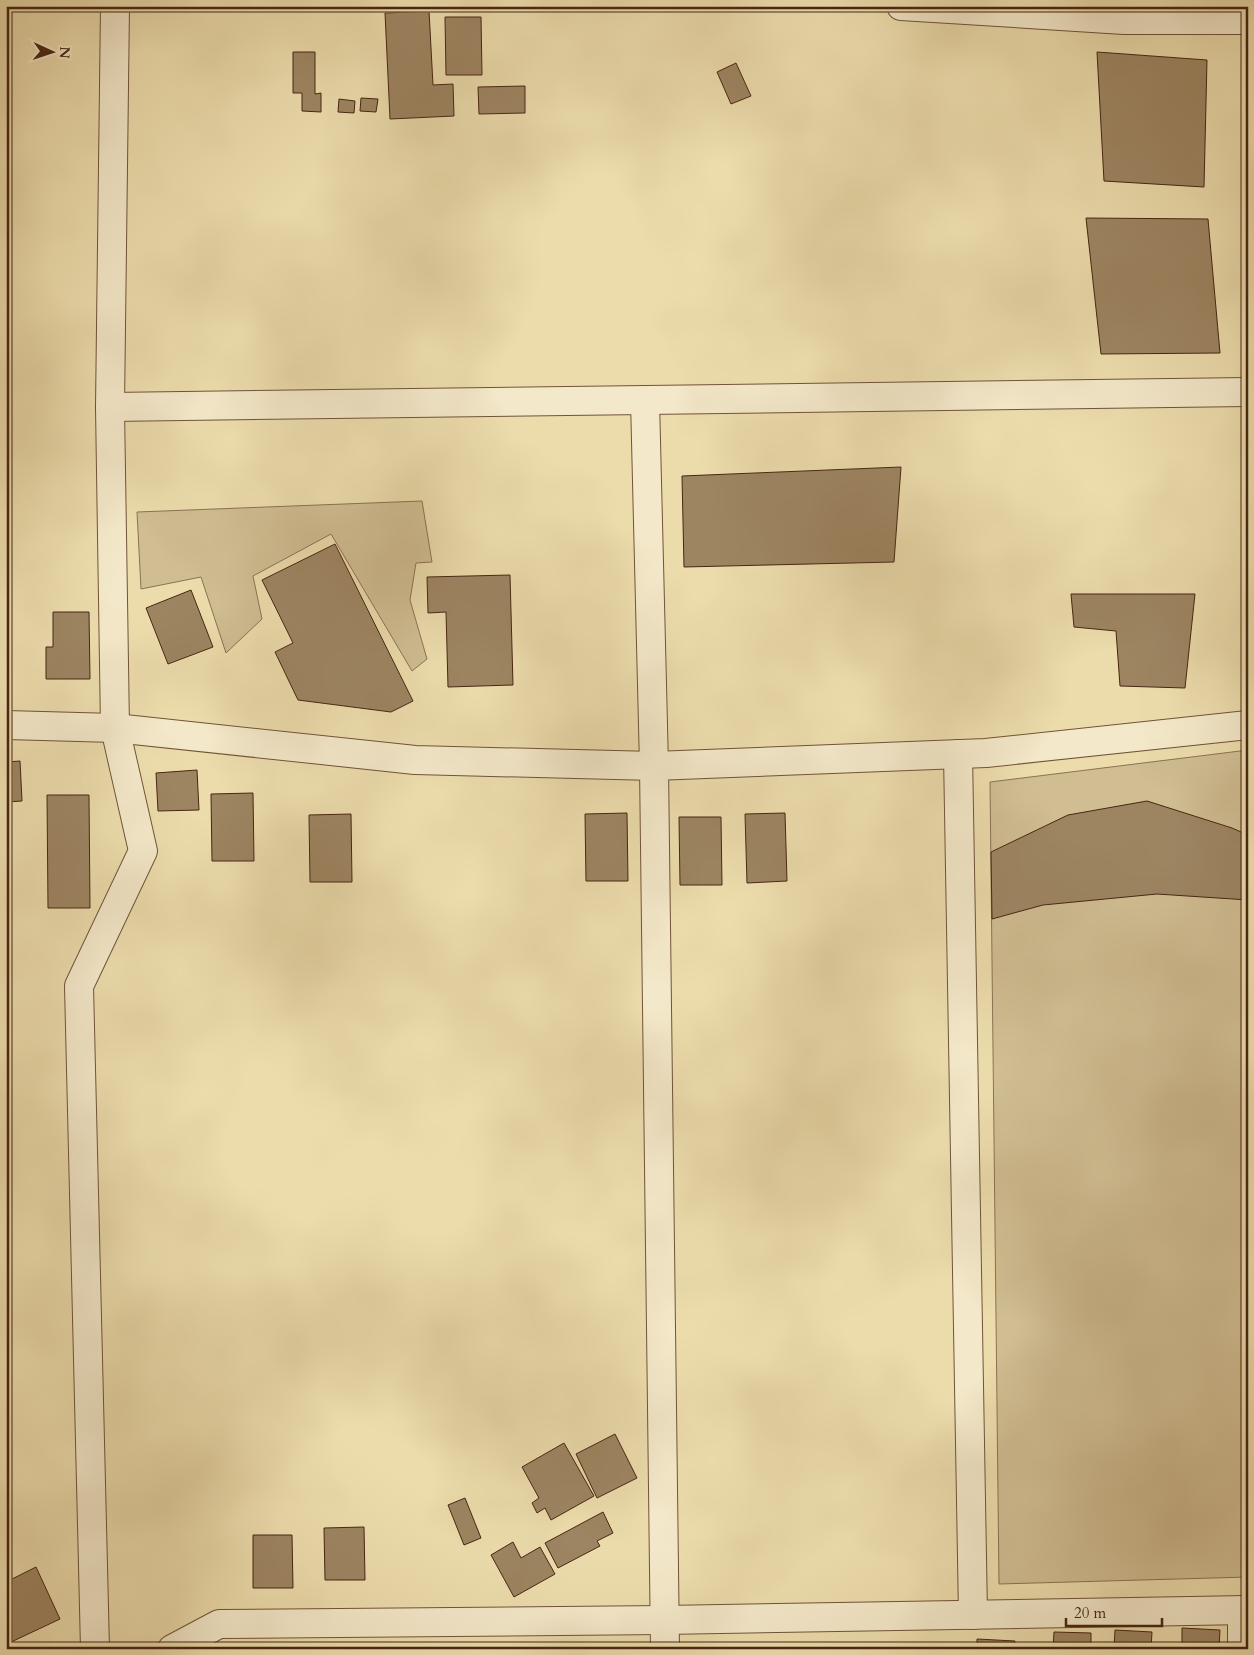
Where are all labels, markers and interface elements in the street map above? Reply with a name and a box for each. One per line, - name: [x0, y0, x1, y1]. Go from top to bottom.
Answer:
- north arrow: [28, 28, 78, 78]
- text: N: [55, 46, 74, 59]
- scale bar: [1066, 1595, 1163, 1627]
- text: 20 m: [1074, 1603, 1106, 1623]

